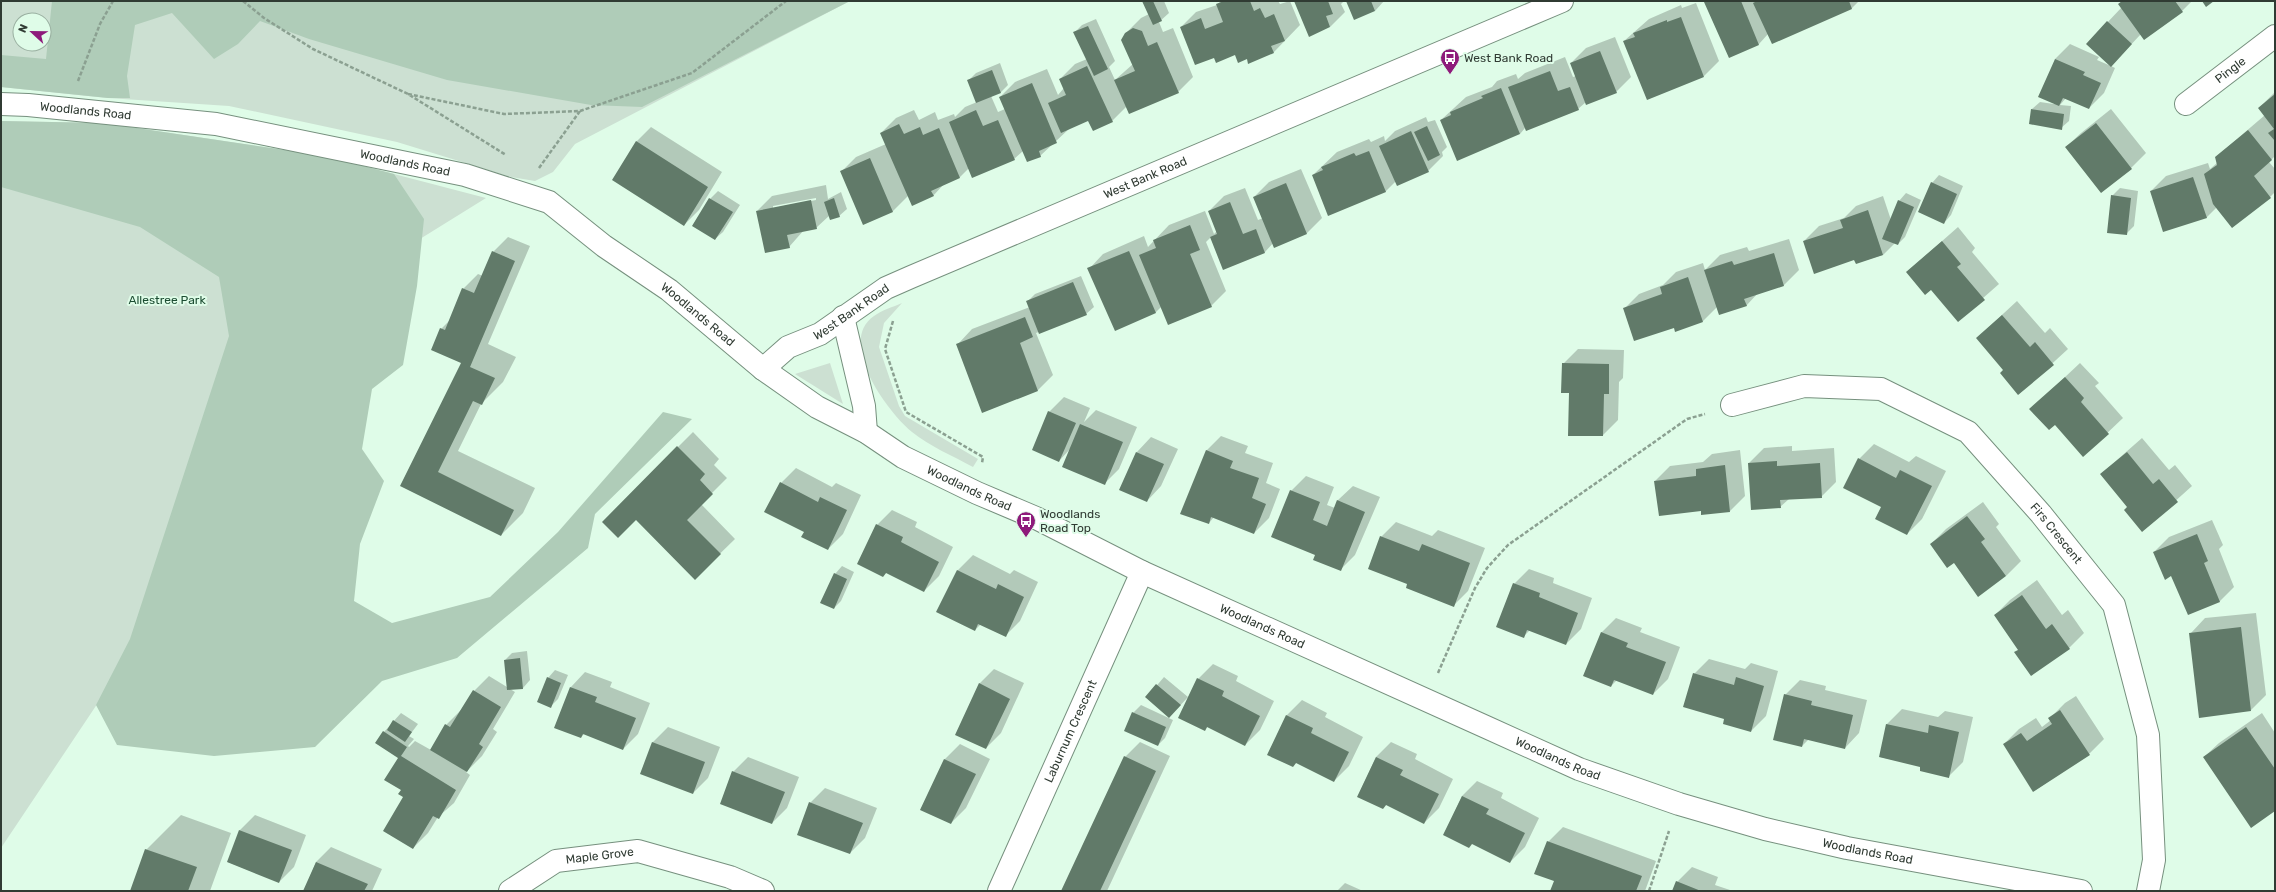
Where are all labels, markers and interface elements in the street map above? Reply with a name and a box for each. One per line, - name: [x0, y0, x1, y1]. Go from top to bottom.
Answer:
- north arrow: [12, 12, 52, 52]
- text: N: [16, 22, 31, 35]
- bus stop icon: West Bank Road: [1439, 47, 1461, 75]
- place label: West Bank Road: [1464, 51, 1553, 65]
- street label: Pingle: [2212, 54, 2249, 86]
- street label: Woodlands Road: [39, 99, 132, 122]
- street label: Woodlands Road: [359, 147, 451, 179]
- street label: West Bank Road: [1101, 154, 1189, 202]
- street label: Woodlands Road: [658, 280, 737, 349]
- street label: West Bank Road: [811, 281, 892, 343]
- park label: Allestree Park: [128, 293, 206, 307]
- street label: Woodlands Road: [925, 463, 1014, 514]
- street label: Firs Crescent: [2028, 500, 2085, 567]
- place label: Woodlands Road Top: [1040, 507, 1100, 535]
- bus stop icon: Woodlands Road Top: [1015, 510, 1037, 538]
- street label: Woodlands Road: [1218, 601, 1307, 651]
- street label: Laburnum Crescent: [1041, 678, 1100, 785]
- street label: Woodlands Road: [1513, 734, 1602, 783]
- street label: Woodlands Road: [1821, 836, 1914, 867]
- street label: Maple Grove: [565, 845, 635, 867]

